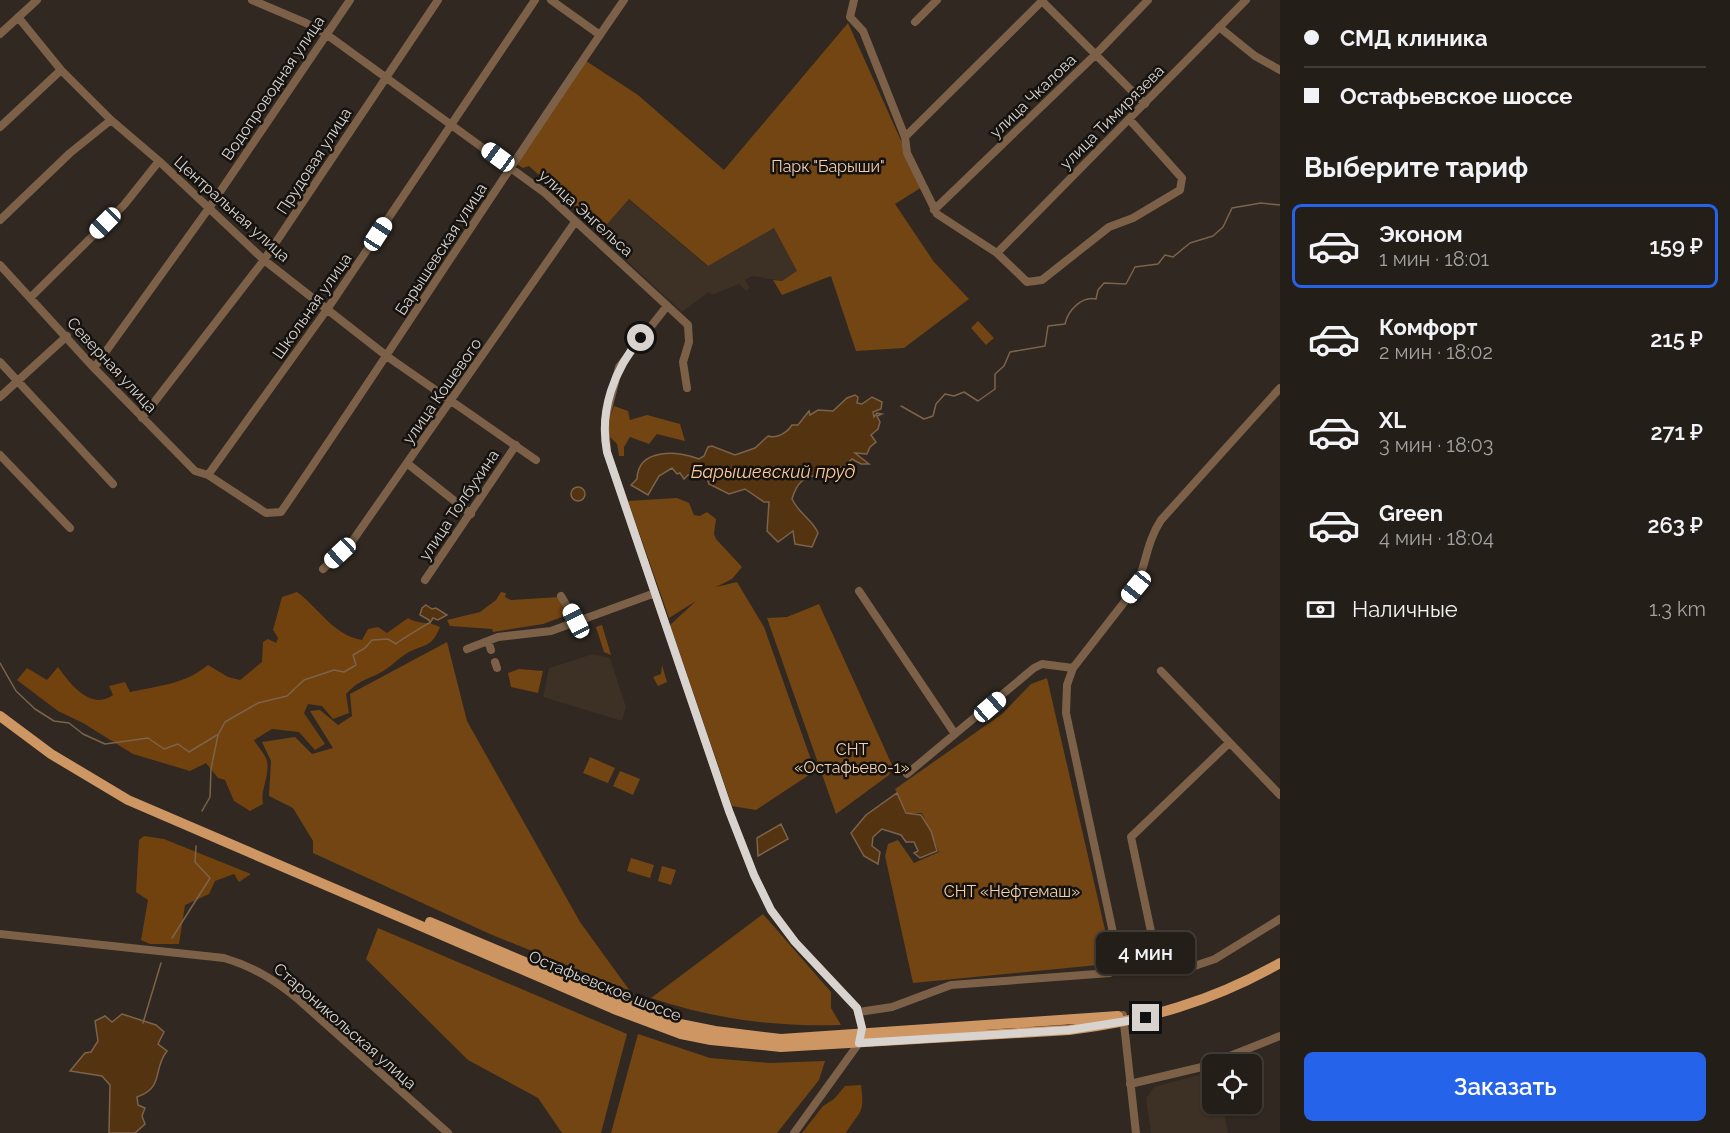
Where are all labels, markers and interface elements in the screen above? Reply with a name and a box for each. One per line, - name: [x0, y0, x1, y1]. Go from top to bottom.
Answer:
- street label: Водопроводная улица: [218, 12, 328, 164]
- text: СМД клиника: [1340, 25, 1488, 51]
- street label: улица Чкалова: [986, 50, 1080, 142]
- street label: улица Тимирязева: [1056, 61, 1168, 173]
- text: Остафьевское шоссе: [1340, 83, 1572, 109]
- street label: Прудовая улица: [273, 104, 355, 218]
- car: [478, 139, 518, 175]
- street label: Центральная улица: [170, 152, 294, 266]
- text: Выберите тариф: [1304, 152, 1528, 183]
- park label: Парк "Барыши": [771, 157, 885, 176]
- street label: улица Энгельса: [535, 166, 637, 260]
- street label: Барышевская улица: [391, 179, 491, 319]
- car: [86, 204, 124, 242]
- car: [361, 214, 395, 254]
- icon: car: [1307, 219, 1361, 273]
- text: Эконом: [1379, 221, 1463, 247]
- text: 159 ₽: [1649, 233, 1703, 259]
- text: 1 мин · 18:01: [1379, 247, 1489, 271]
- street label: Школьная улица: [268, 249, 356, 363]
- icon: car: [1307, 312, 1361, 366]
- street label: Северная улица: [63, 313, 161, 417]
- text: Комфорт: [1379, 314, 1477, 340]
- route start: [627, 324, 654, 351]
- text: 215 ₽: [1650, 326, 1703, 352]
- street label: улица Кошевого: [398, 334, 486, 448]
- text: 2 мин · 18:02: [1379, 340, 1493, 364]
- icon: car: [1307, 405, 1361, 459]
- text: XL: [1379, 407, 1406, 433]
- text: 271 ₽: [1650, 419, 1703, 445]
- text: 3 мин · 18:03: [1379, 433, 1493, 457]
- street label: улица Толбухина: [415, 446, 503, 564]
- water label: Барышевский пруд: [691, 461, 856, 482]
- icon: car: [1307, 498, 1361, 552]
- text: Green: [1379, 500, 1443, 526]
- text: 263 ₽: [1647, 512, 1703, 538]
- text: 4 мин · 18:04: [1379, 526, 1494, 550]
- car: [321, 534, 359, 572]
- car: [1118, 567, 1154, 607]
- icon: cash: [1304, 593, 1337, 626]
- text: Наличные: [1352, 596, 1458, 622]
- text: 1.3 km: [1649, 597, 1706, 621]
- car: [560, 601, 592, 641]
- car: [971, 688, 1009, 726]
- park label: СНТ «Остафьево-1»: [794, 740, 910, 777]
- park label: СНТ «Нефтемаш»: [944, 882, 1080, 901]
- callout: 4 мин: [1096, 931, 1196, 973]
- text: 4 мин: [1118, 941, 1173, 965]
- street label: Остафьевское шоссе: [526, 947, 684, 1025]
- street label: Староникольская улица: [270, 959, 420, 1093]
- route end: [1132, 1004, 1159, 1031]
- button: Заказать: [1304, 1052, 1706, 1121]
- map controls: [1202, 1054, 1262, 1114]
- button: locate: [1202, 1054, 1262, 1114]

